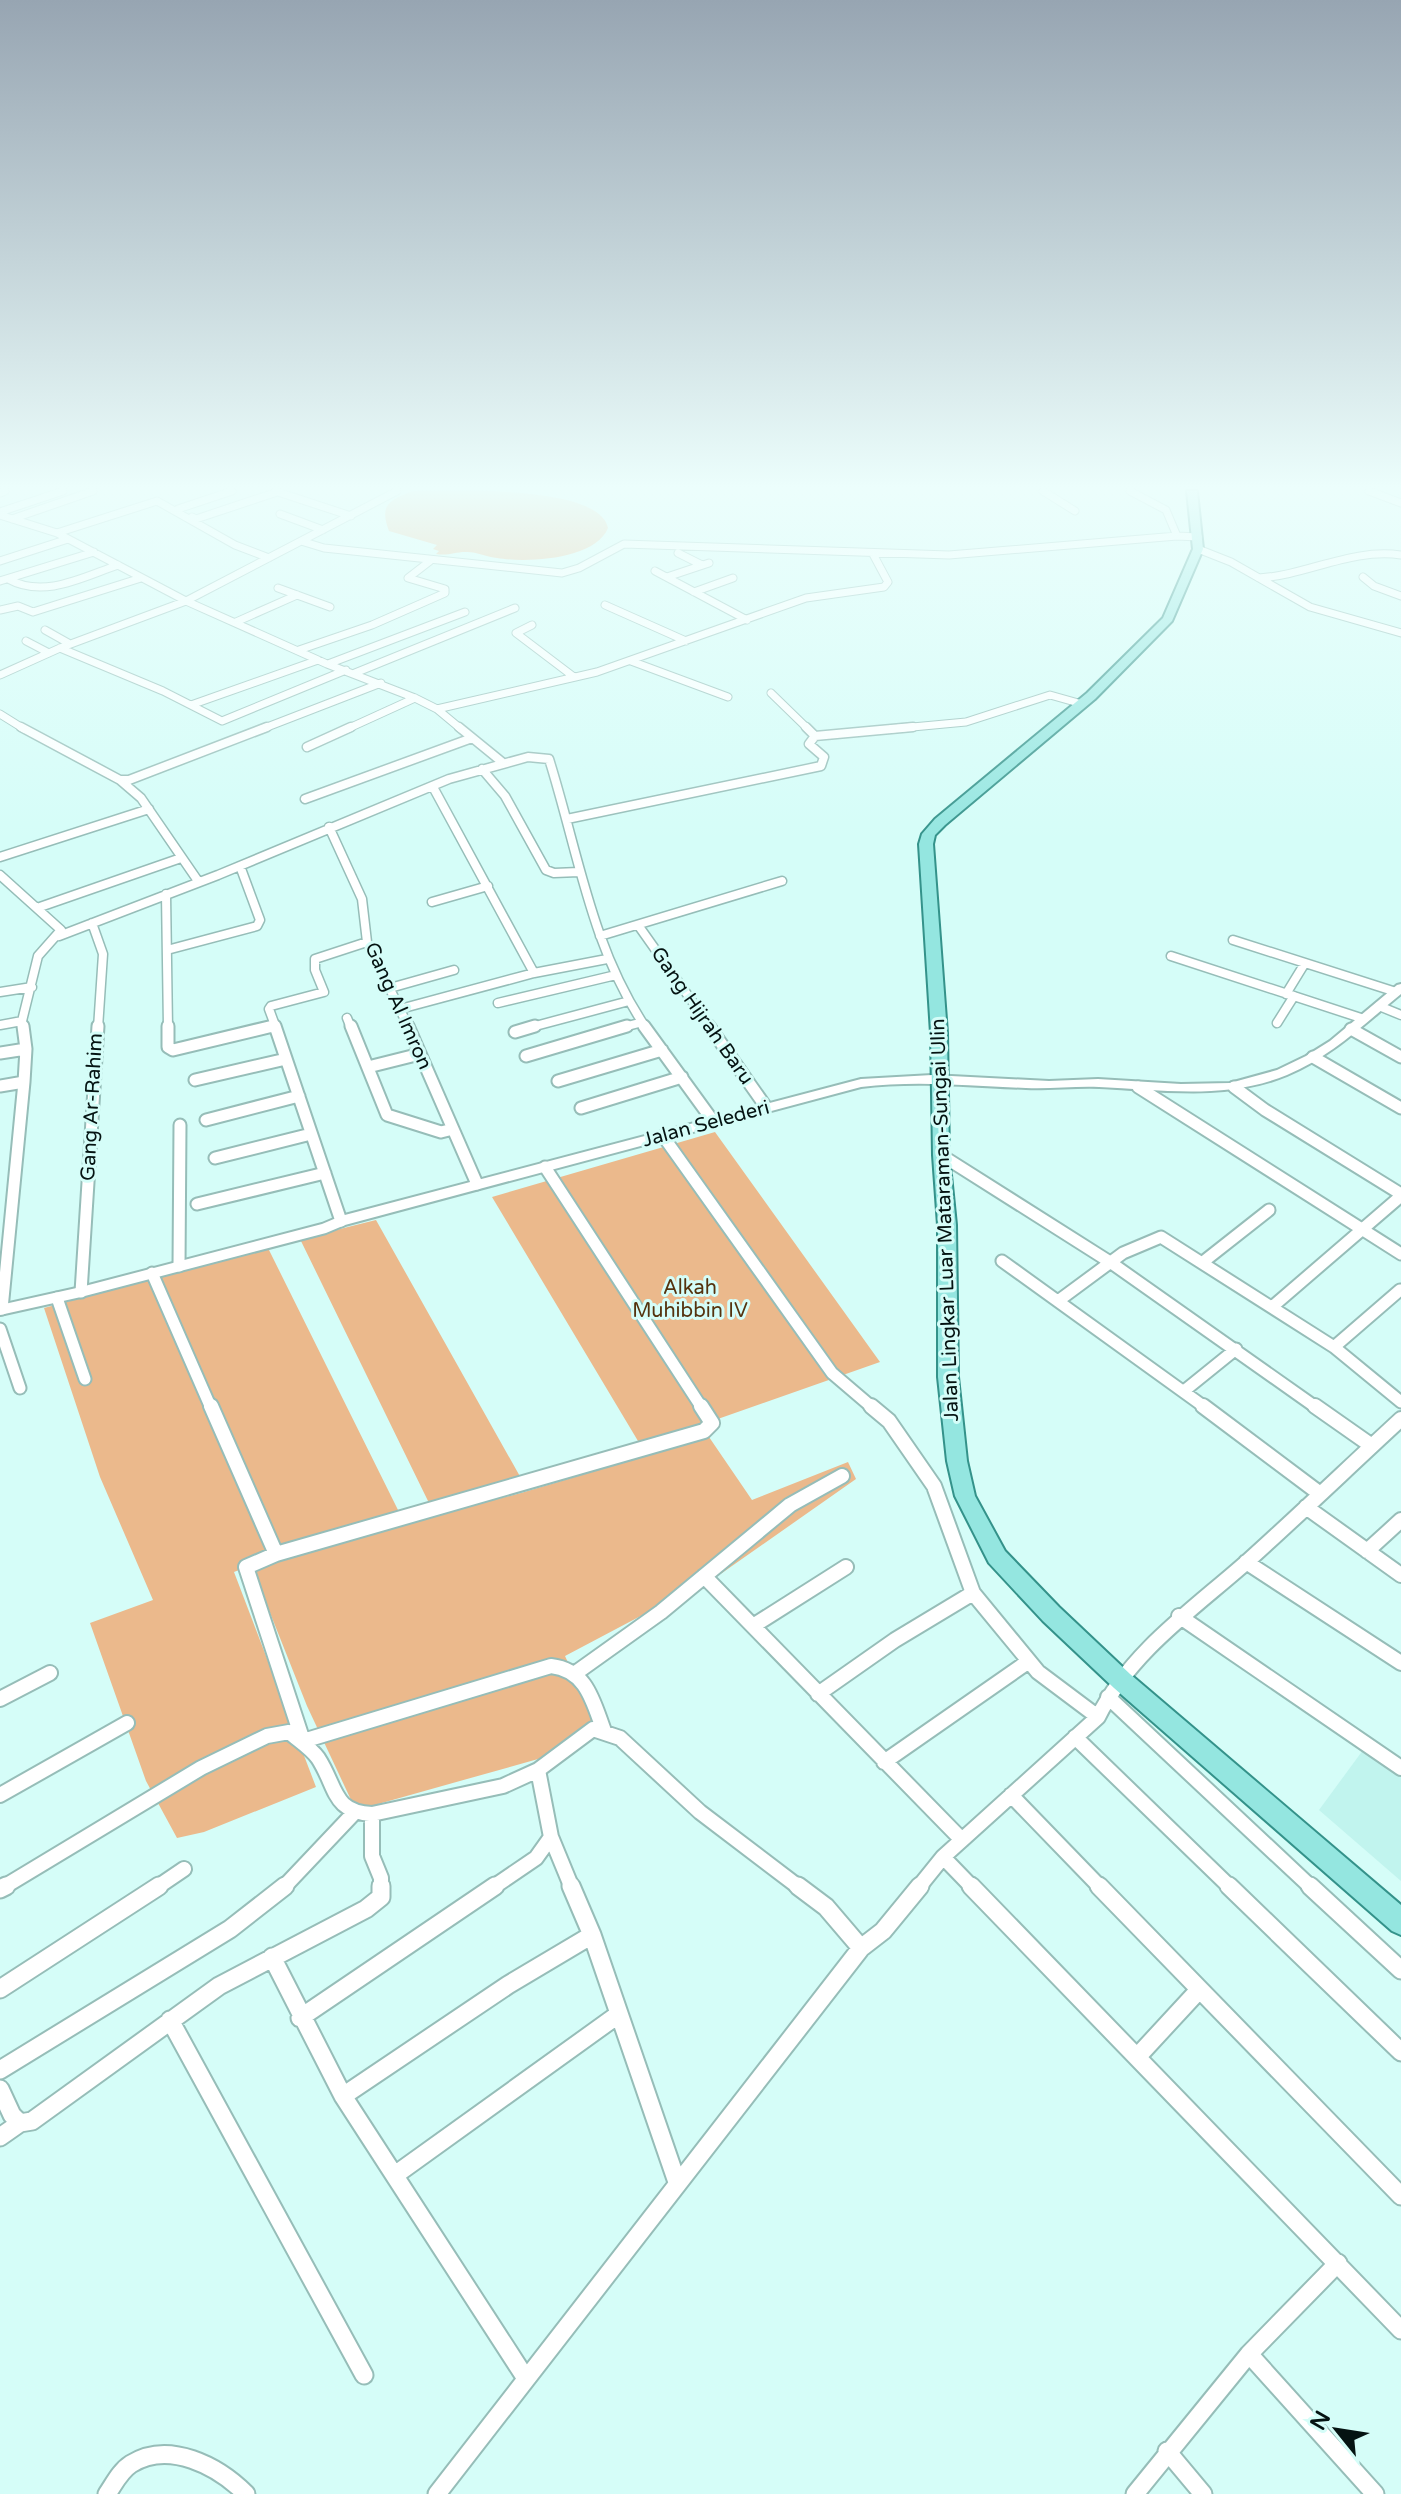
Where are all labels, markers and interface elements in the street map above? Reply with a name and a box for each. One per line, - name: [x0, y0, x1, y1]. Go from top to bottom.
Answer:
- street label: Gang Al Imron: [359, 939, 437, 1073]
- street label: Gang Hijrah Baru: [646, 943, 758, 1089]
- street label: Jalan Lingkar Luar Mataraman-Sungai Ulin: [926, 1018, 964, 1422]
- street label: Gang Ar-Rahim: [76, 1032, 108, 1182]
- street label: Jalan Selederi: [640, 1095, 772, 1153]
- park label: Alkah Muhibbin IV: [632, 1276, 748, 1323]
- north arrow: [1297, 2390, 1377, 2470]
- text: N: [1305, 2406, 1336, 2435]

